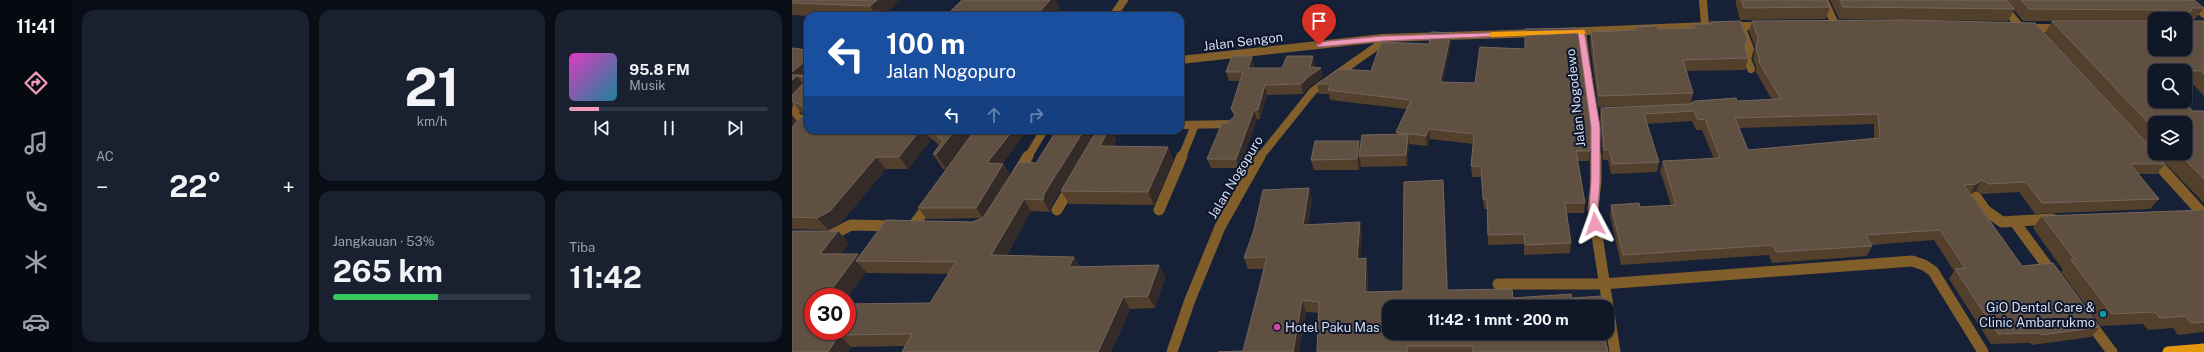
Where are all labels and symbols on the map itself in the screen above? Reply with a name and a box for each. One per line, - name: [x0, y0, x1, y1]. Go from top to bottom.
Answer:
- pin: [1302, 4, 1336, 45]
- street label: Jalan Sengon: [1202, 29, 1284, 54]
- street label: Jalan Nogodewo: [1563, 48, 1588, 148]
- street label: Jalan Nogopuro: [1205, 133, 1266, 221]
- position arrow: [1574, 203, 1616, 245]
- speed limit sign: 30: [804, 288, 856, 340]
- place label: GiO Dental Care & Clinic Ambarrukmo: [1979, 300, 2095, 330]
- marker: GiO Dental Care & Clinic Ambarrukmo: [2098, 309, 2108, 319]
- place label: Hotel Paku Mas: [1285, 320, 1380, 335]
- marker: Hotel Paku Mas: [1272, 322, 1282, 332]

